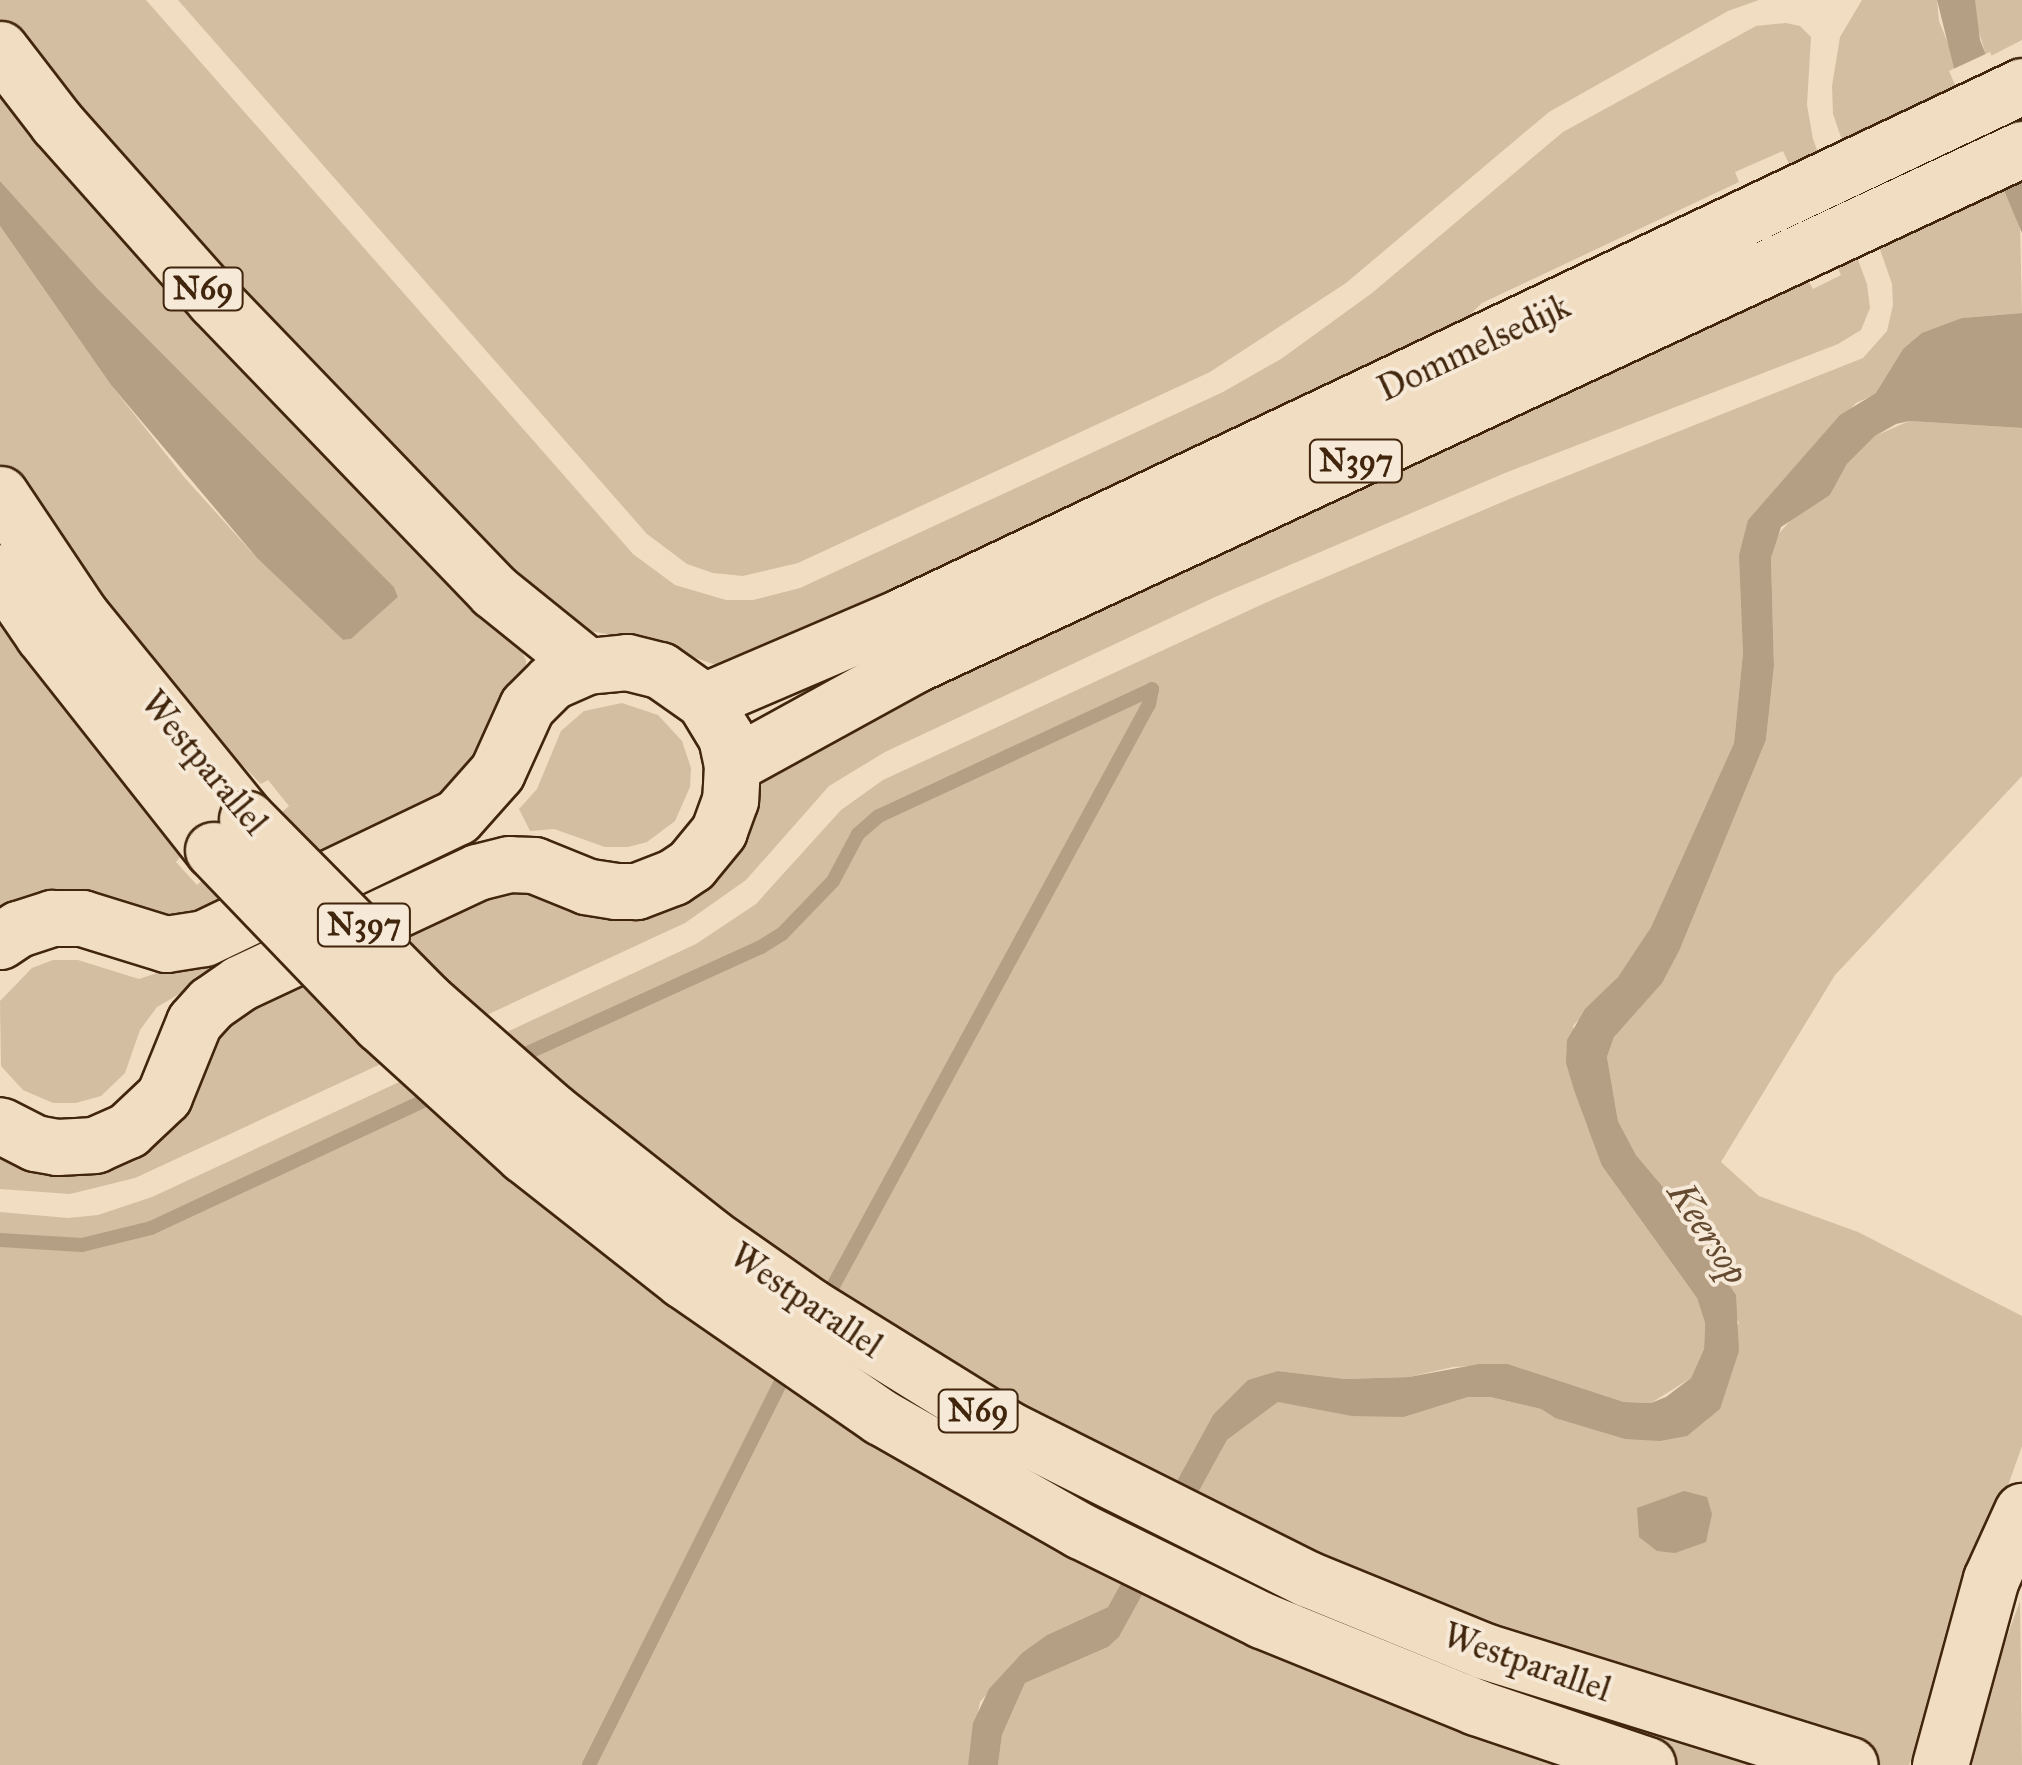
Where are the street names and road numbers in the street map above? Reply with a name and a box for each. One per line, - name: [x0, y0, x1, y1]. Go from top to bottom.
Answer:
- road number: N69: [160, 262, 246, 316]
- street label: Dommelsedijk: [1371, 285, 1577, 411]
- road number: N397: [1308, 434, 1404, 488]
- street label: Westparallel: [132, 683, 276, 843]
- road number: N397: [316, 898, 412, 952]
- street label: Westparallel: [722, 1235, 890, 1367]
- road number: N69: [936, 1384, 1020, 1438]
- street label: Westparallel: [1438, 1615, 1616, 1711]

